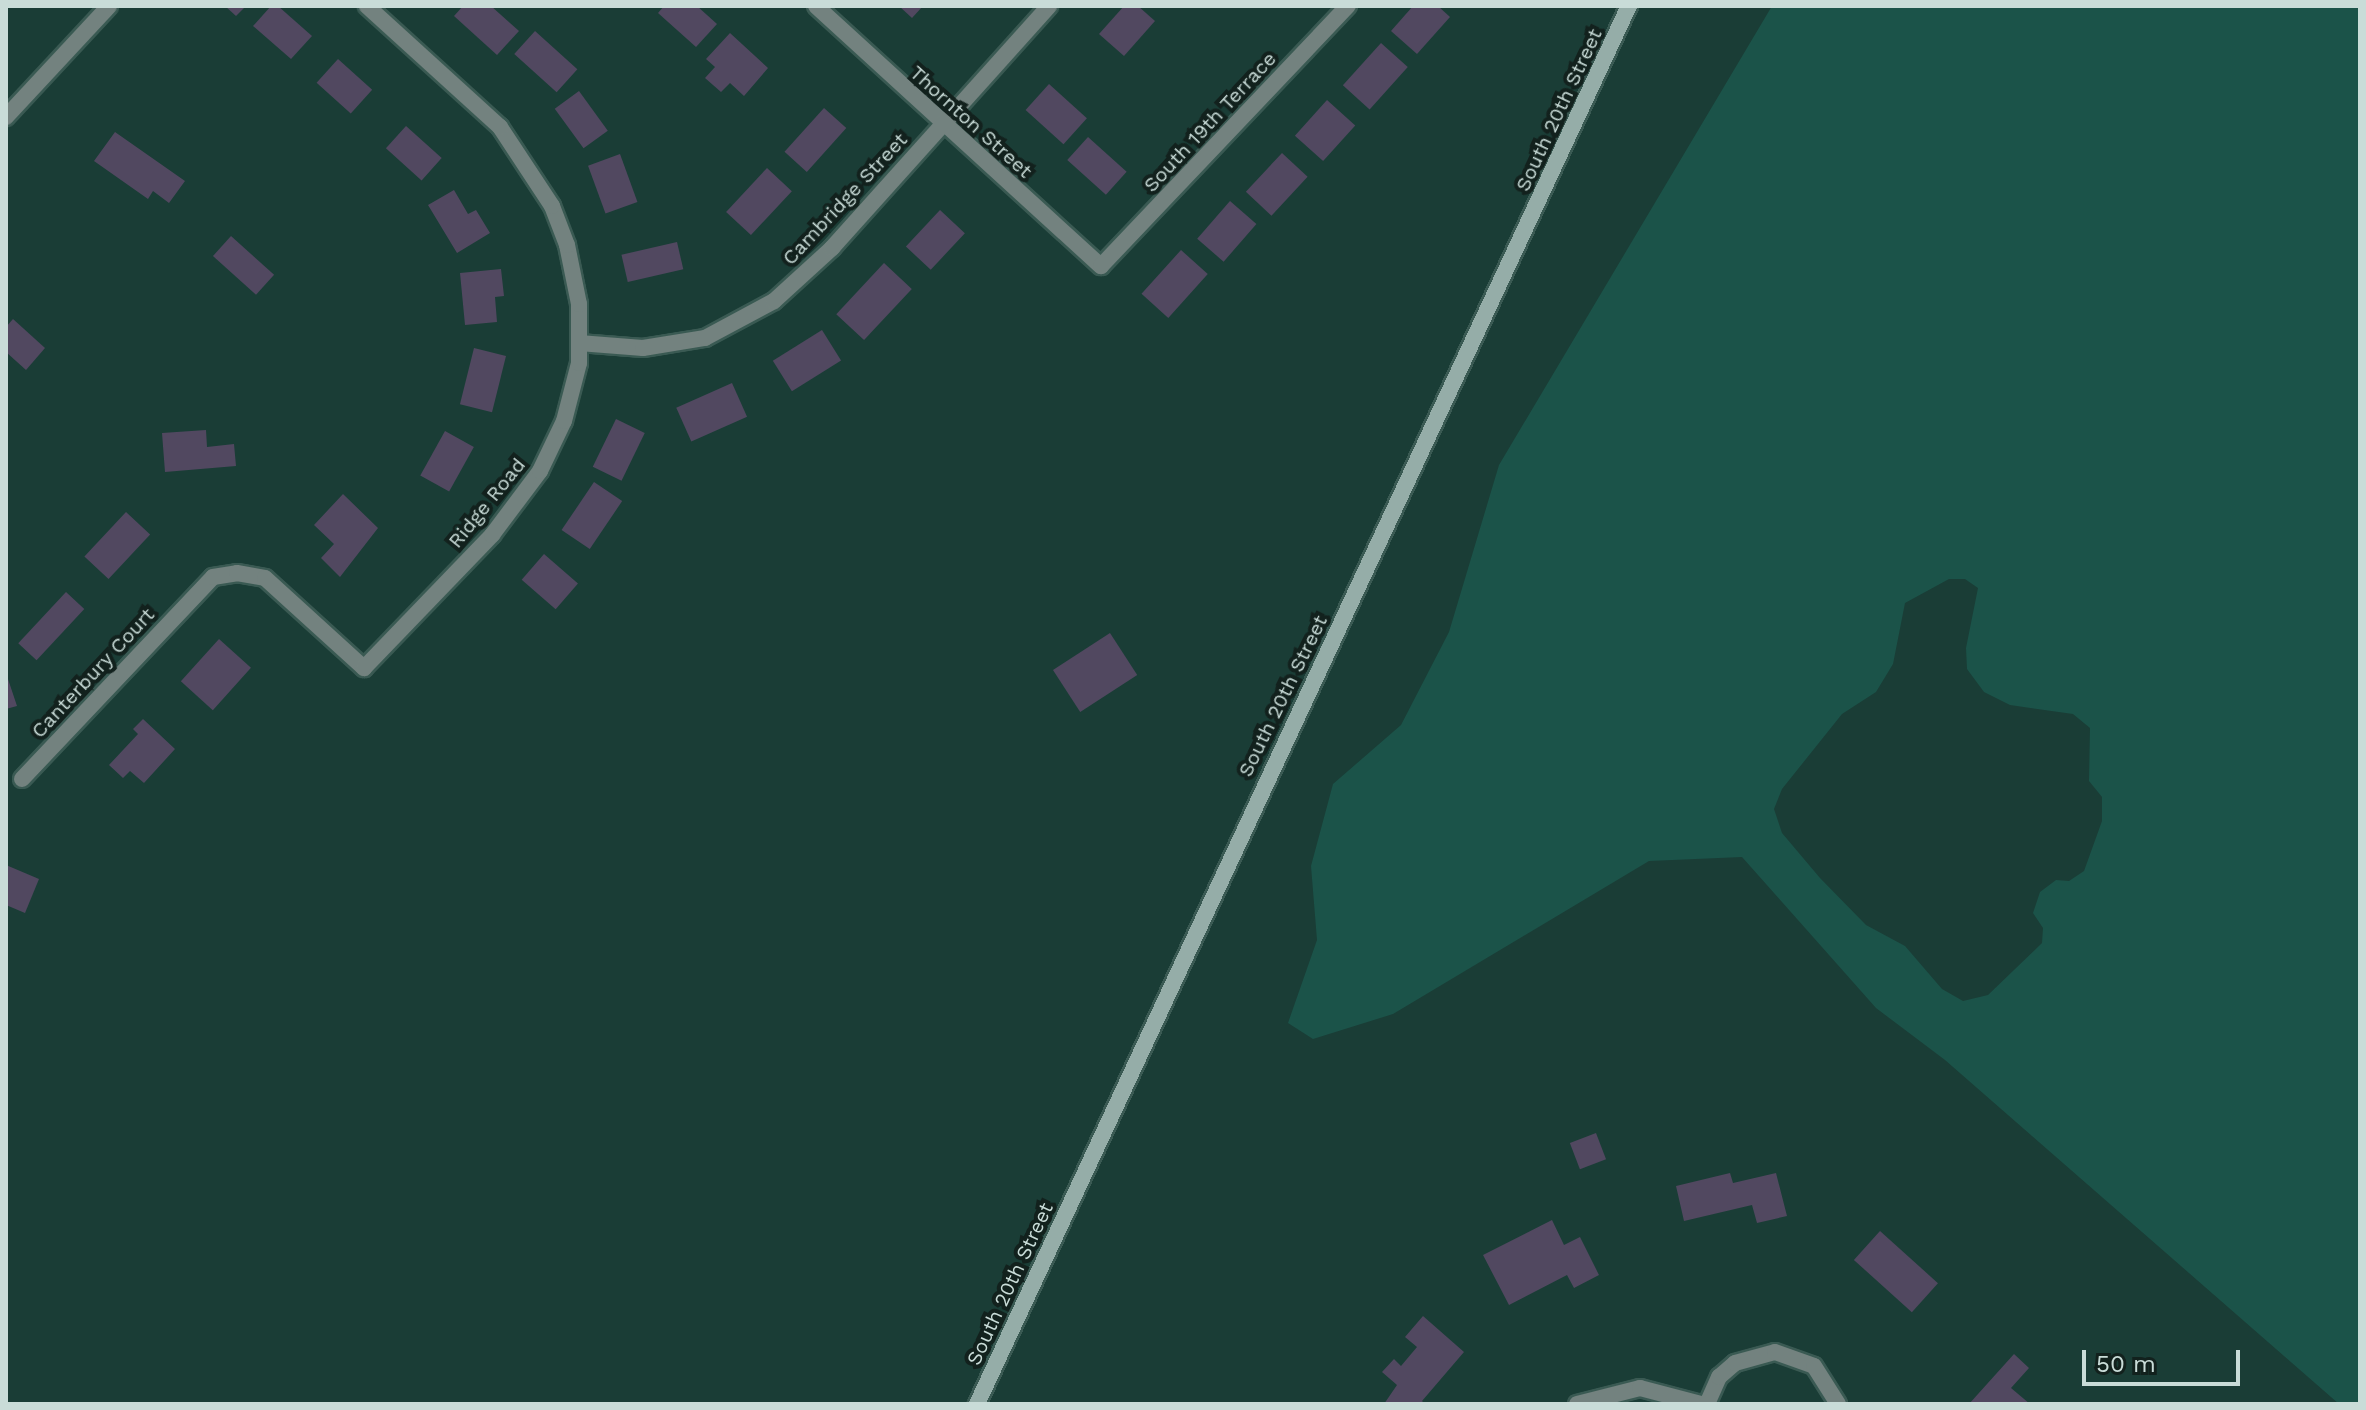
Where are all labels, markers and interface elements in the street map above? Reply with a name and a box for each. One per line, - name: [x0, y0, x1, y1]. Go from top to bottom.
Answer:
- street label: South 20th Street: [1511, 25, 1607, 195]
- street label: South 19th Terrace: [1138, 47, 1282, 197]
- street label: Thornton Street: [905, 61, 1037, 183]
- street label: Cambridge Street: [778, 128, 912, 270]
- street label: Ridge Road: [443, 453, 531, 553]
- street label: Canterbury Court: [26, 603, 160, 743]
- street label: South 20th Street: [1234, 611, 1332, 781]
- street label: South 20th Street: [962, 1199, 1058, 1369]
- scale bar: [2086, 1334, 2244, 1384]
- text: 50 m: [2096, 1350, 2156, 1378]

